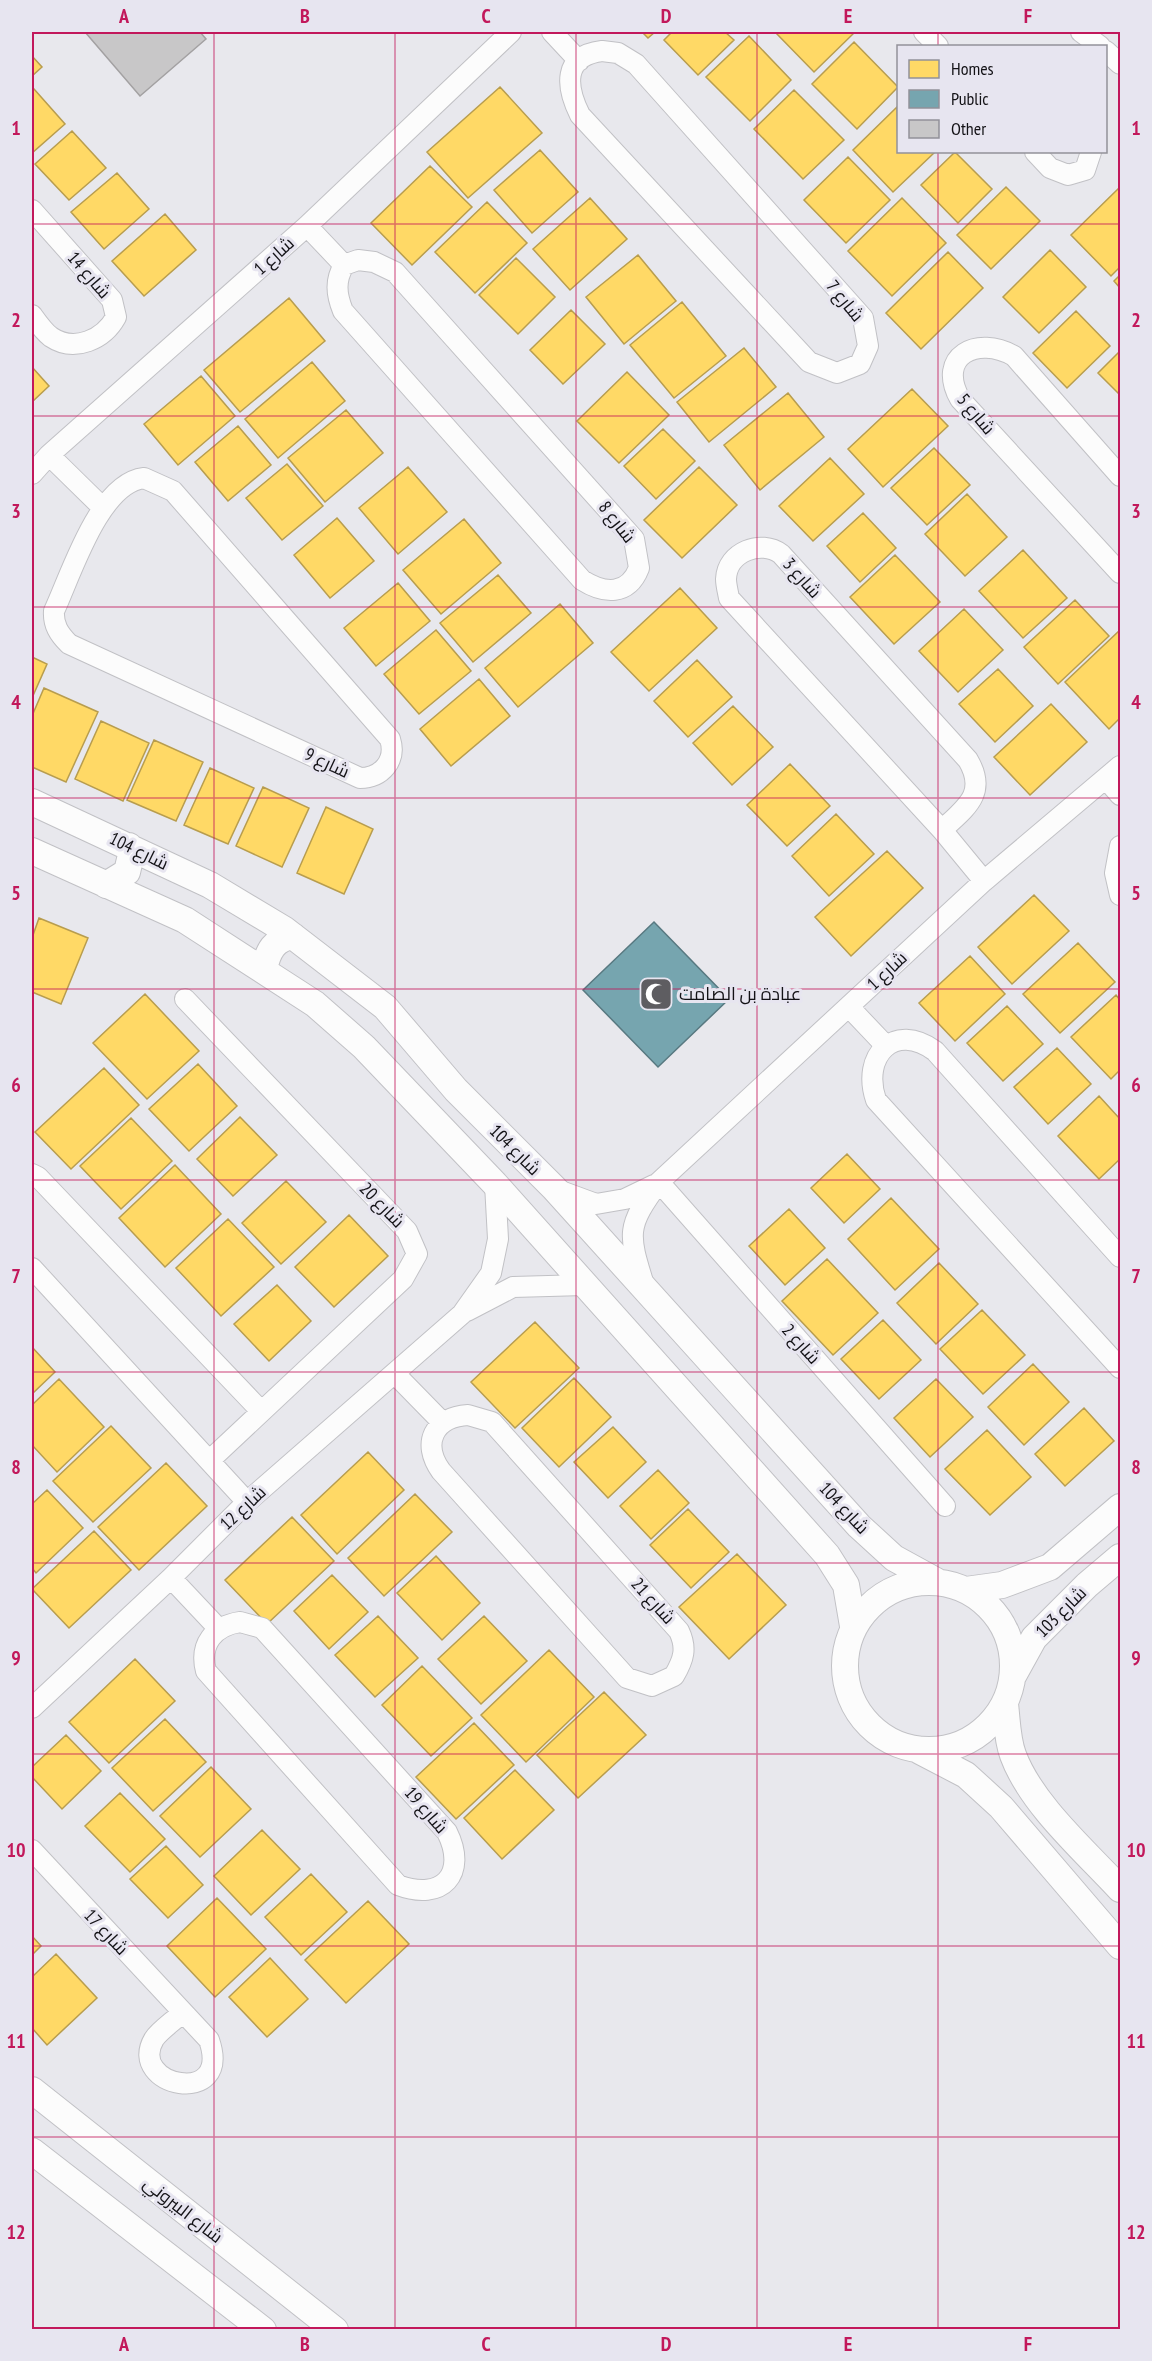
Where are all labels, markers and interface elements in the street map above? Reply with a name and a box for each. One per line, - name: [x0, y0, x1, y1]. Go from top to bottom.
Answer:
- text: A: [118, 3, 130, 29]
- text: B: [300, 3, 310, 29]
- text: C: [481, 3, 491, 29]
- text: D: [661, 3, 672, 29]
- text: E: [844, 3, 852, 29]
- text: F: [1024, 3, 1032, 29]
- legend: [897, 45, 1107, 153]
- text: Homes: [951, 57, 994, 80]
- text: Public: [951, 87, 989, 110]
- text: 1: [11, 115, 21, 141]
- text: 1: [1131, 115, 1141, 141]
- text: Other: [951, 117, 986, 140]
- street label: شارع 1: [249, 231, 299, 281]
- street label: شارع 14: [62, 246, 116, 304]
- street label: شارع 7: [821, 275, 869, 327]
- text: 2: [11, 307, 21, 333]
- text: 2: [1131, 307, 1141, 333]
- street label: شارع 5: [952, 388, 1000, 440]
- street label: شارع 8: [593, 496, 641, 548]
- text: 3: [11, 498, 21, 524]
- text: 3: [1131, 498, 1141, 524]
- street label: شارع 3: [777, 553, 827, 603]
- text: 4: [11, 689, 21, 715]
- text: 4: [1131, 689, 1141, 715]
- street label: شارع 9: [301, 742, 353, 784]
- street label: شارع 104: [105, 826, 173, 876]
- text: 5: [11, 880, 21, 906]
- text: 5: [1131, 880, 1141, 906]
- street label: شارع 1: [862, 946, 912, 996]
- mosque icon: عبادة بن الصامت: [638, 976, 674, 1012]
- place label: عبادة بن الصامت: [679, 982, 801, 1005]
- text: 6: [11, 1072, 21, 1098]
- text: 6: [1131, 1072, 1141, 1098]
- street label: شارع 104: [484, 1119, 546, 1181]
- street label: شارع 20: [354, 1177, 410, 1233]
- text: 7: [11, 1263, 21, 1289]
- text: 7: [1131, 1263, 1141, 1289]
- street label: شارع 2: [776, 1319, 826, 1369]
- text: 8: [11, 1454, 21, 1480]
- text: 8: [1131, 1454, 1141, 1480]
- street label: شارع 104: [814, 1477, 874, 1539]
- street label: شارع 12: [215, 1481, 271, 1535]
- street label: شارع 21: [626, 1573, 680, 1629]
- street label: شارع 103: [1030, 1581, 1092, 1643]
- text: 9: [11, 1645, 21, 1671]
- text: 9: [1131, 1645, 1141, 1671]
- street label: شارع 19: [399, 1781, 453, 1839]
- text: 10: [6, 1837, 26, 1863]
- text: 10: [1126, 1837, 1146, 1863]
- street label: شارع 17: [79, 1904, 133, 1960]
- text: 11: [6, 2028, 26, 2054]
- text: 11: [1126, 2028, 1146, 2054]
- street label: شارع البيروني: [137, 2171, 228, 2250]
- text: 12: [6, 2219, 26, 2245]
- text: 12: [1126, 2219, 1146, 2245]
- text: A: [118, 2331, 130, 2357]
- text: B: [300, 2331, 310, 2357]
- text: C: [481, 2331, 491, 2357]
- text: D: [661, 2331, 672, 2357]
- text: E: [844, 2331, 852, 2357]
- text: F: [1024, 2331, 1032, 2357]

